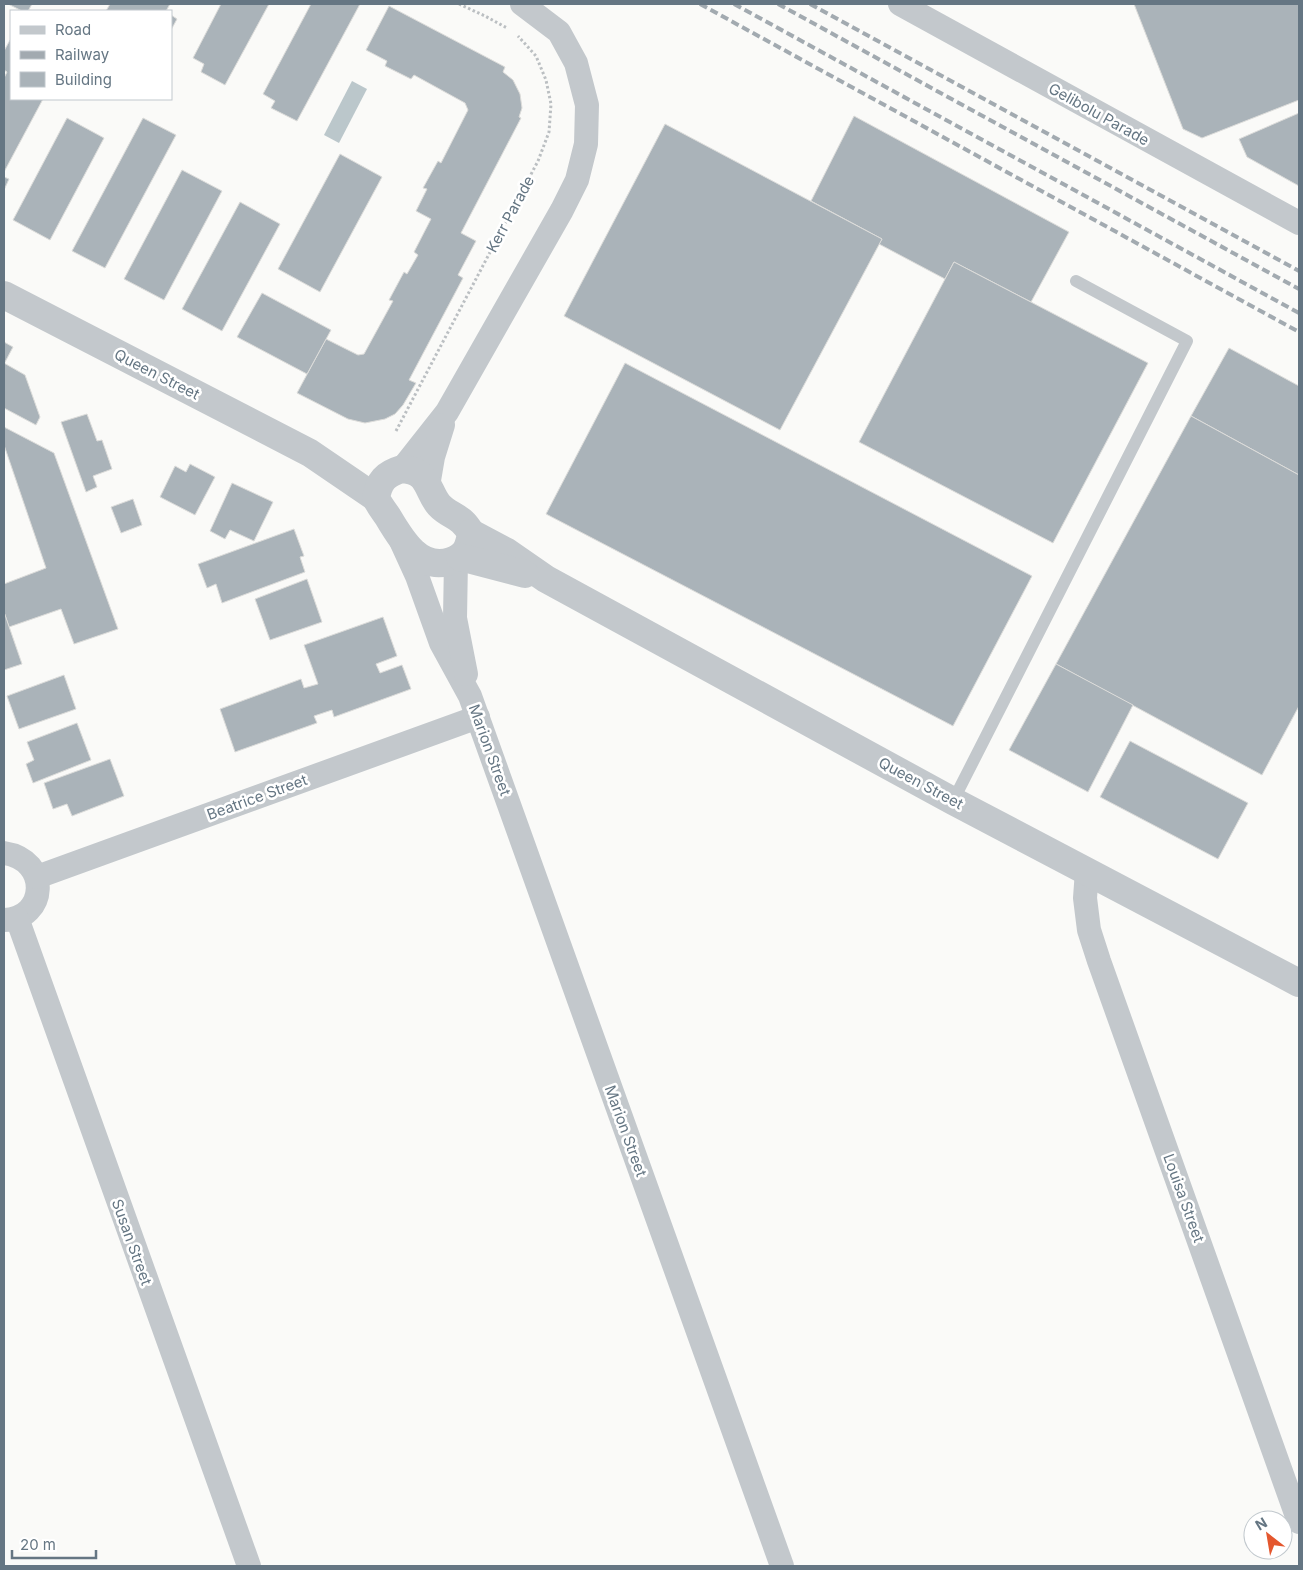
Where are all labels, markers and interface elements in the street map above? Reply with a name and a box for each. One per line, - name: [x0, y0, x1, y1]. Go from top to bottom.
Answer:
- legend: [10, 10, 172, 100]
- text: Road: [55, 20, 91, 39]
- text: Railway: [55, 45, 110, 64]
- text: Building: [55, 70, 112, 89]
- street label: Gelibolu Parade: [1045, 79, 1153, 149]
- street label: Kerr Parade: [482, 172, 538, 256]
- street label: Queen Street: [111, 344, 203, 404]
- street label: Marion Street: [465, 702, 515, 798]
- street label: Queen Street: [875, 753, 967, 813]
- street label: Beatrice Street: [204, 770, 310, 824]
- street label: Marion Street: [601, 1083, 651, 1179]
- street label: Louisa Street: [1159, 1151, 1209, 1245]
- street label: Susan Street: [108, 1196, 156, 1288]
- north arrow: [1243, 1510, 1293, 1560]
- text: N: [1252, 1513, 1270, 1533]
- scale bar: [12, 1528, 96, 1560]
- text: 20 m: [20, 1535, 56, 1554]

